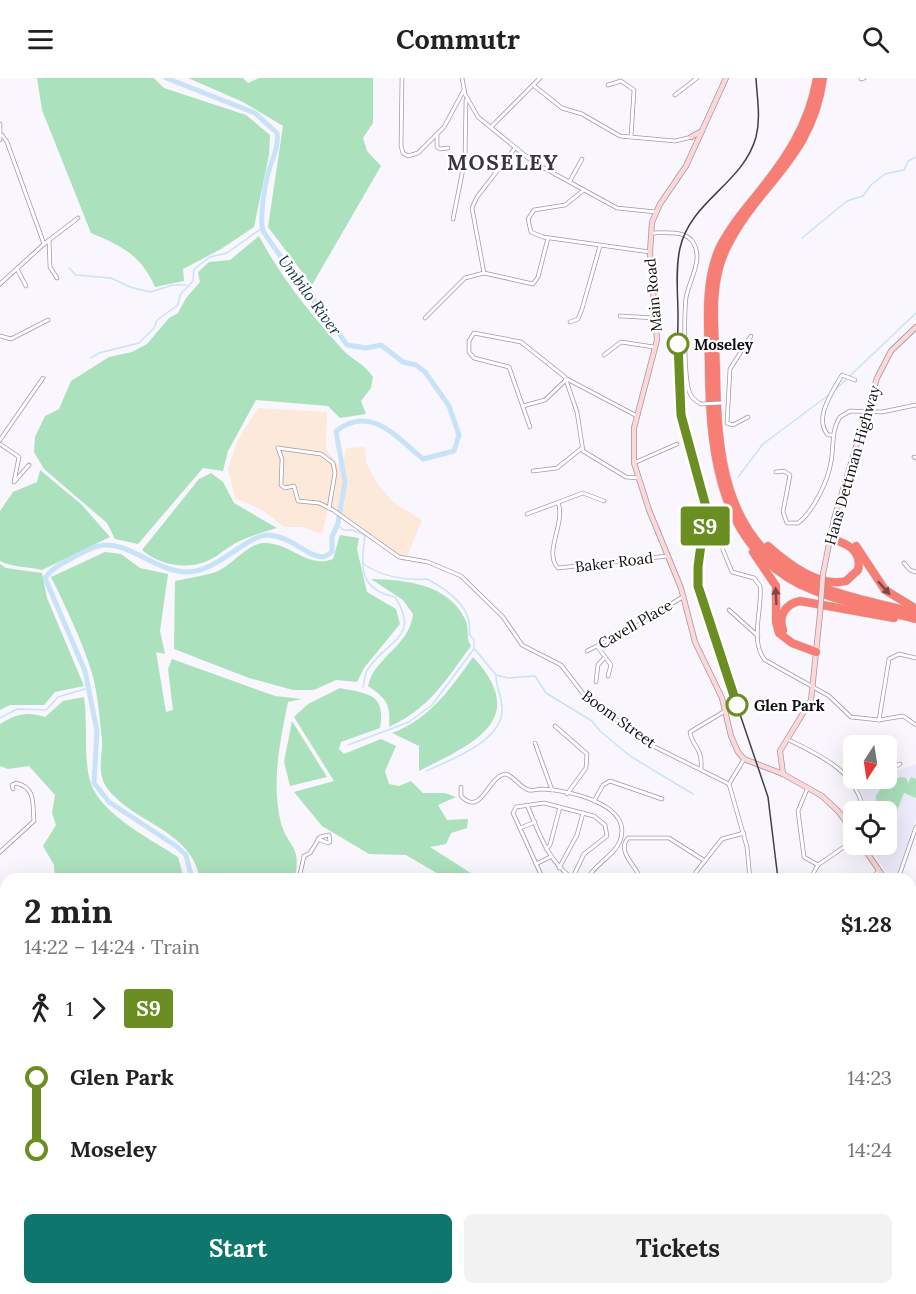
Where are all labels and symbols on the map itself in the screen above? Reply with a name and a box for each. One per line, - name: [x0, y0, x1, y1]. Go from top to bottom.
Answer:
- district label: MOSELEY: [447, 149, 559, 176]
- water label: Umbilo River: [274, 251, 346, 340]
- street label: Main Road: [640, 257, 666, 332]
- marker: Moseley: [667, 333, 689, 355]
- place label: Moseley: [694, 335, 754, 354]
- street label: Hans Dettman Highway: [820, 383, 884, 547]
- line badge: S9: [678, 506, 732, 546]
- street label: Baker Road: [574, 548, 654, 576]
- one-way arrow: [877, 580, 890, 595]
- one-way arrow: [771, 586, 780, 605]
- street label: Cavell Place: [594, 595, 676, 653]
- street label: Boom Street: [578, 686, 660, 752]
- marker: Glen Park: [726, 694, 748, 716]
- place label: Glen Park: [754, 696, 825, 715]
- north arrow: [843, 735, 897, 789]

